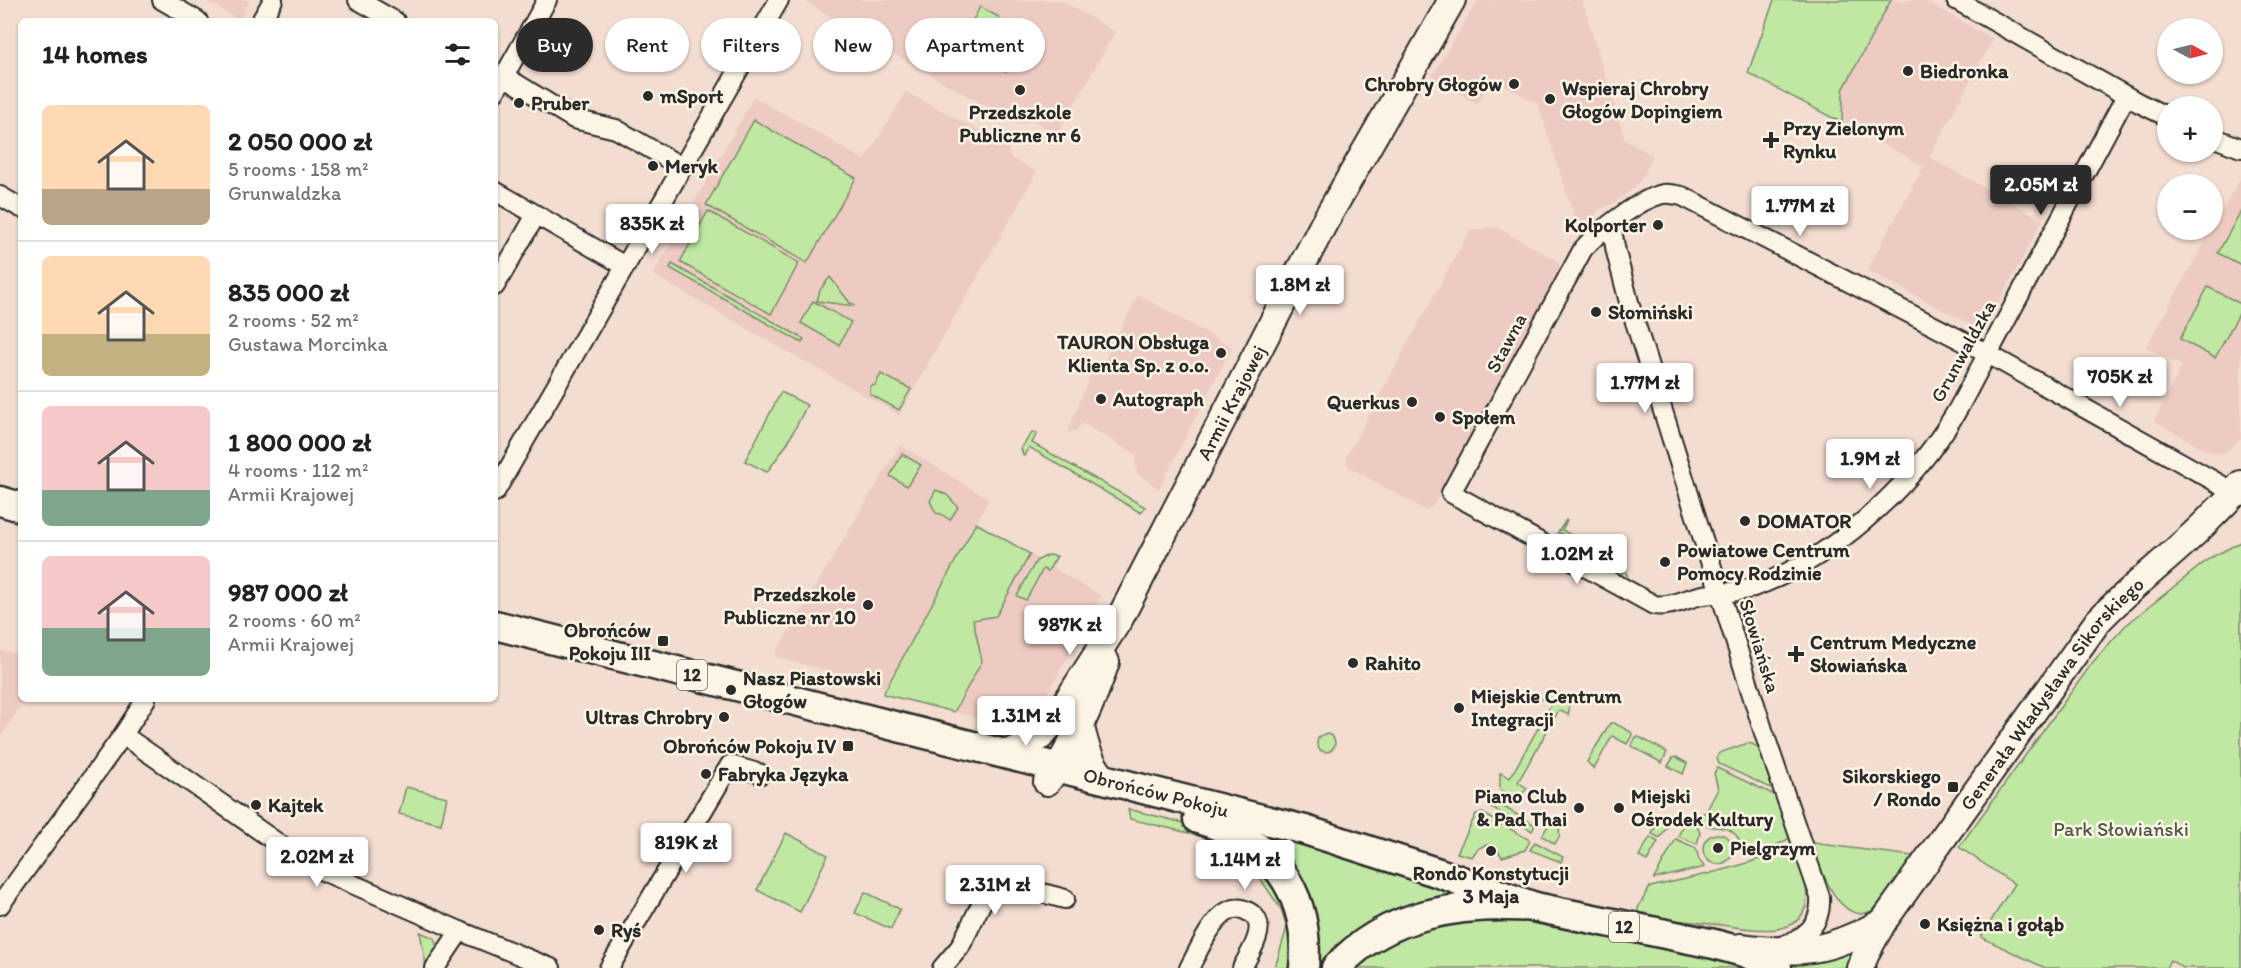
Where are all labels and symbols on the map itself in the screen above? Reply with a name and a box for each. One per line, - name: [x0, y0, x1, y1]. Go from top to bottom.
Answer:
- north arrow: [2157, 18, 2223, 84]
- place label: Biedronka: [1920, 59, 2009, 83]
- marker: Biedronka: [1901, 64, 1915, 78]
- place label: Chrobry Głogów: [1364, 72, 1502, 97]
- place label: Wspieraj Chrobry Głogów Dopingiem: [1562, 76, 1723, 124]
- marker: Chrobry Głogów: [1507, 77, 1521, 91]
- marker: Przedszkole Publiczne nr 6: [1013, 83, 1027, 97]
- place label: mSport: [659, 84, 724, 109]
- marker: mSport: [641, 89, 655, 103]
- place label: Pruber: [531, 91, 590, 115]
- marker: Wspieraj Chrobry Głogów Dopingiem: [1543, 92, 1557, 106]
- marker: Pruber: [512, 96, 526, 110]
- place label: Przedszkole Publiczne nr 6: [959, 100, 1081, 147]
- place label: Przy Zielonym Rynku: [1783, 116, 1904, 164]
- marker: Przy Zielonym Rynku: [1764, 133, 1778, 147]
- place label: Meryk: [665, 154, 719, 179]
- marker: Meryk: [646, 159, 660, 173]
- pin: 2.05M zł: [1979, 165, 2103, 216]
- pin: 1.77M zł: [1738, 186, 1862, 237]
- pin: 835K zł: [597, 204, 707, 255]
- place label: Kolporter: [1565, 213, 1646, 238]
- marker: Kolporter: [1651, 218, 1665, 232]
- pin: 1.8M zł: [1245, 265, 1355, 316]
- street label: Grunwaldzka: [1925, 295, 2001, 406]
- place label: Słomiński: [1608, 300, 1693, 324]
- marker: Słomiński: [1589, 305, 1603, 319]
- street label: Stawna: [1480, 309, 1532, 377]
- place label: TAURON Obsługa Klienta Sp. z o.o.: [1056, 330, 1209, 378]
- street label: Armii Krajowej: [1192, 341, 1271, 464]
- marker: TAURON Obsługa Klienta Sp. z o.o.: [1214, 346, 1228, 360]
- pin: 705K zł: [2065, 357, 2175, 408]
- pin: 1.77M zł: [1583, 363, 1707, 414]
- place label: Autograph: [1112, 387, 1204, 412]
- place label: Querkus: [1327, 390, 1400, 414]
- marker: Autograph: [1094, 392, 1108, 406]
- marker: Querkus: [1405, 395, 1419, 409]
- place label: Społem: [1452, 405, 1516, 430]
- marker: Społem: [1433, 410, 1447, 424]
- pin: 1.9M zł: [1815, 439, 1925, 490]
- place label: DOMATOR: [1757, 509, 1851, 533]
- marker: DOMATOR: [1738, 514, 1752, 528]
- pin: 1.02M zł: [1515, 534, 1639, 585]
- place label: Powiatowe Centrum Pomocy Rodzinie: [1677, 538, 1850, 586]
- marker: Powiatowe Centrum Pomocy Rodzinie: [1658, 555, 1672, 569]
- street label: Generała Władysława Sikorskiego: [1955, 572, 2149, 815]
- place label: Przedszkole Publiczne nr 10: [724, 582, 856, 629]
- street label: Słowiańska: [1734, 596, 1786, 697]
- marker: Przedszkole Publiczne nr 10: [861, 598, 875, 612]
- pin: 987K zł: [1015, 605, 1125, 656]
- place label: Obrońców Pokoju III: [564, 618, 652, 666]
- place label: Centrum Medyczne Słowiańska: [1810, 630, 1977, 677]
- marker: Obrońców Pokoju III: [656, 634, 670, 648]
- marker: Centrum Medyczne Słowiańska: [1787, 645, 1805, 663]
- place label: Rahito: [1365, 651, 1421, 675]
- marker: Rahito: [1346, 656, 1360, 670]
- road number: 12: [677, 660, 707, 690]
- place label: Nasz Piastowski Głogów: [743, 666, 881, 714]
- marker: Nasz Piastowski Głogów: [724, 683, 738, 697]
- place label: Miejskie Centrum Integracji: [1471, 684, 1622, 732]
- pin: 1.31M zł: [964, 696, 1088, 747]
- marker: Miejskie Centrum Integracji: [1452, 701, 1466, 715]
- place label: Ultras Chrobry: [585, 705, 713, 730]
- marker: Ultras Chrobry: [717, 710, 731, 724]
- place label: Obrońców Pokoju IV: [663, 734, 836, 759]
- marker: Obrońców Pokoju IV: [841, 739, 855, 753]
- place label: Fabryka Języka: [718, 762, 849, 787]
- street label: Obrońców Pokoju: [1081, 762, 1231, 822]
- place label: Sikorskiego / Rondo: [1842, 764, 1941, 811]
- marker: Fabryka Języka: [699, 767, 713, 781]
- marker: Sikorskiego / Rondo: [1946, 780, 1960, 794]
- place label: Piano Club & Pad Thai: [1475, 784, 1567, 831]
- place label: Miejski Ośrodek Kultury: [1631, 784, 1774, 832]
- place label: Kajtek: [268, 793, 324, 818]
- marker: Kajtek: [249, 798, 263, 812]
- marker: Piano Club & Pad Thai: [1572, 801, 1586, 815]
- marker: Miejski Ośrodek Kultury: [1612, 801, 1626, 815]
- park label: Park Słowiański: [2053, 817, 2189, 841]
- pin: 819K zł: [631, 823, 741, 874]
- place label: Pielgrzym: [1730, 836, 1815, 861]
- pin: 2.02M zł: [255, 837, 379, 888]
- pin: 1.14M zł: [1183, 840, 1307, 891]
- marker: Pielgrzym: [1711, 841, 1725, 855]
- marker: Rondo Konstytucji 3 Maja: [1484, 844, 1498, 858]
- place label: Rondo Konstytucji 3 Maja: [1413, 861, 1569, 909]
- pin: 2.31M zł: [933, 865, 1057, 916]
- road number: 12: [1609, 912, 1639, 942]
- place label: Księżna i gołąb: [1937, 912, 2064, 937]
- marker: Księżna i gołąb: [1918, 917, 1932, 931]
- place label: Ryś: [611, 918, 641, 943]
- marker: Ryś: [592, 923, 606, 937]

